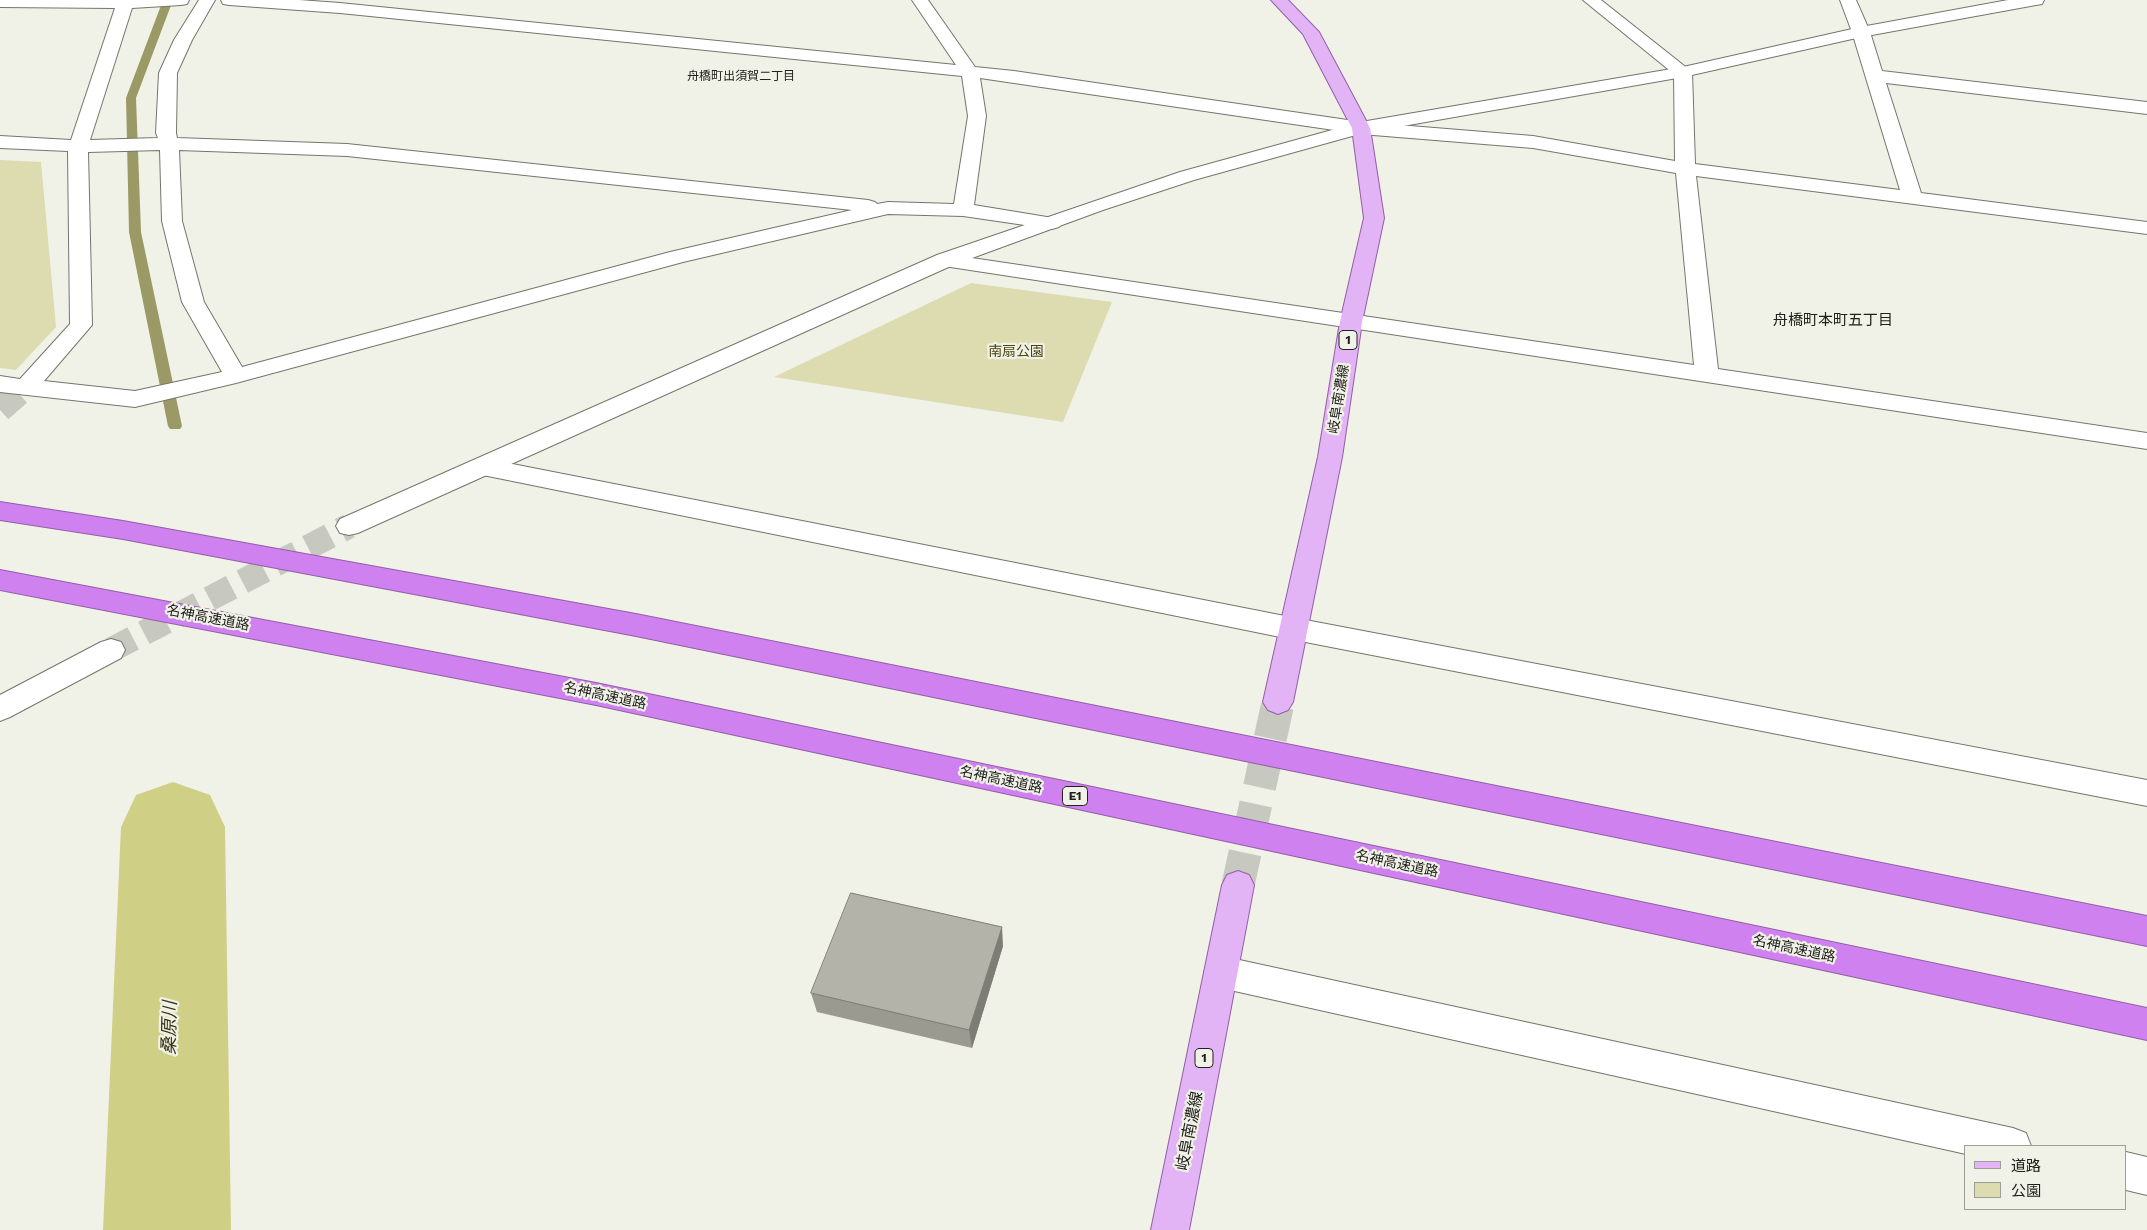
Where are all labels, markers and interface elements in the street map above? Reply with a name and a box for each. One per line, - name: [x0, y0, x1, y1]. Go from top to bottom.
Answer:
- district label: 舟橋町出須賀二丁目: [687, 69, 795, 83]
- district label: 舟橋町本町五丁目: [1773, 312, 1893, 330]
- road number: 1: [1339, 330, 1357, 350]
- park label: 南扇公園: [988, 344, 1044, 360]
- street label: 岐阜南濃線: [1325, 363, 1353, 435]
- street label: 名神高速道路: [165, 602, 251, 634]
- street label: 名神高速道路: [562, 679, 648, 713]
- street label: 名神高速道路: [958, 763, 1044, 797]
- road number: E1: [1062, 786, 1088, 806]
- street label: 名神高速道路: [1354, 847, 1440, 881]
- street label: 名神高速道路: [1751, 932, 1837, 966]
- water label: 桑原川: [159, 1001, 181, 1055]
- road number: 1: [1195, 1048, 1213, 1068]
- street label: 岐阜南濃線: [1173, 1090, 1207, 1172]
- legend: [1964, 1145, 2127, 1210]
- text: 道路: [2011, 1157, 2041, 1175]
- text: 公園: [2011, 1182, 2041, 1200]

